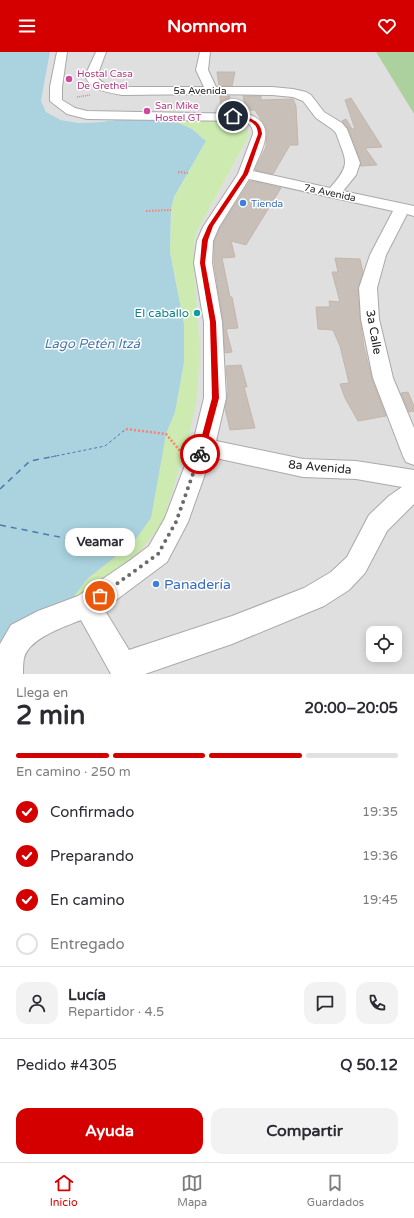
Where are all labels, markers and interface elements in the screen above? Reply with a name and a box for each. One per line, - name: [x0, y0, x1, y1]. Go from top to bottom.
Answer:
- icon: menu: [16, 15, 38, 37]
- text: Nomnom: [167, 15, 247, 37]
- icon: heart: [376, 15, 398, 37]
- place label: Hostal Casa De Grethel: [77, 68, 133, 92]
- marker: Hostal Casa De Grethel: [64, 74, 74, 84]
- street label: 5a Avenida: [174, 85, 227, 97]
- pin: [216, 99, 250, 133]
- place label: San Mike Hostel GT: [155, 100, 201, 124]
- icon: home: [222, 105, 244, 127]
- marker: San Mike Hostel GT: [142, 106, 152, 116]
- street label: 7a Avenida: [303, 182, 357, 204]
- marker: Tienda: [238, 198, 248, 208]
- place label: Tienda: [251, 198, 283, 210]
- place label: El caballo: [135, 306, 189, 320]
- marker: El caballo: [192, 308, 202, 318]
- street label: 3a Calle: [363, 308, 385, 356]
- water label: Lago Petén Itzá: [44, 336, 141, 352]
- courier: [180, 434, 220, 474]
- icon: bike: [189, 443, 211, 465]
- street label: 8a Avenida: [288, 457, 352, 477]
- callout: Veamar: [65, 528, 135, 556]
- text: Veamar: [76, 534, 124, 550]
- place label: Panadería: [164, 576, 231, 593]
- pin: [83, 579, 117, 613]
- marker: Panadería: [151, 579, 161, 589]
- icon: bag: [89, 585, 111, 607]
- map controls: [366, 626, 402, 662]
- button: locate: [366, 626, 402, 662]
- text: Llega en: [16, 685, 68, 701]
- text: 20:00–20:05: [305, 699, 398, 717]
- text: 2 min: [16, 700, 85, 731]
- text: En camino · 250 m: [16, 764, 131, 780]
- icon: check: [16, 801, 38, 823]
- text: Confirmado: [50, 803, 134, 821]
- text: 19:35: [362, 804, 398, 820]
- icon: check: [16, 845, 38, 867]
- text: Preparando: [50, 847, 134, 865]
- text: 19:36: [362, 848, 398, 864]
- icon: check: [16, 889, 38, 911]
- text: En camino: [50, 891, 125, 909]
- text: 19:45: [362, 892, 398, 908]
- text: Entregado: [50, 935, 125, 953]
- button: person: [16, 982, 58, 1024]
- button: chat: [304, 982, 346, 1024]
- button: phone: [356, 982, 398, 1024]
- text: Lucía: [68, 986, 106, 1004]
- text: Repartidor · 4.5: [68, 1004, 164, 1020]
- text: Pedido #4305: [16, 1056, 117, 1074]
- text: Q 50.12: [340, 1056, 398, 1074]
- button: Ayuda: [16, 1108, 203, 1154]
- button: Compartir: [211, 1108, 398, 1154]
- tab: Inicio: [50, 1172, 78, 1209]
- tab: Mapa: [177, 1172, 207, 1209]
- tab: Guardados: [307, 1172, 364, 1209]

